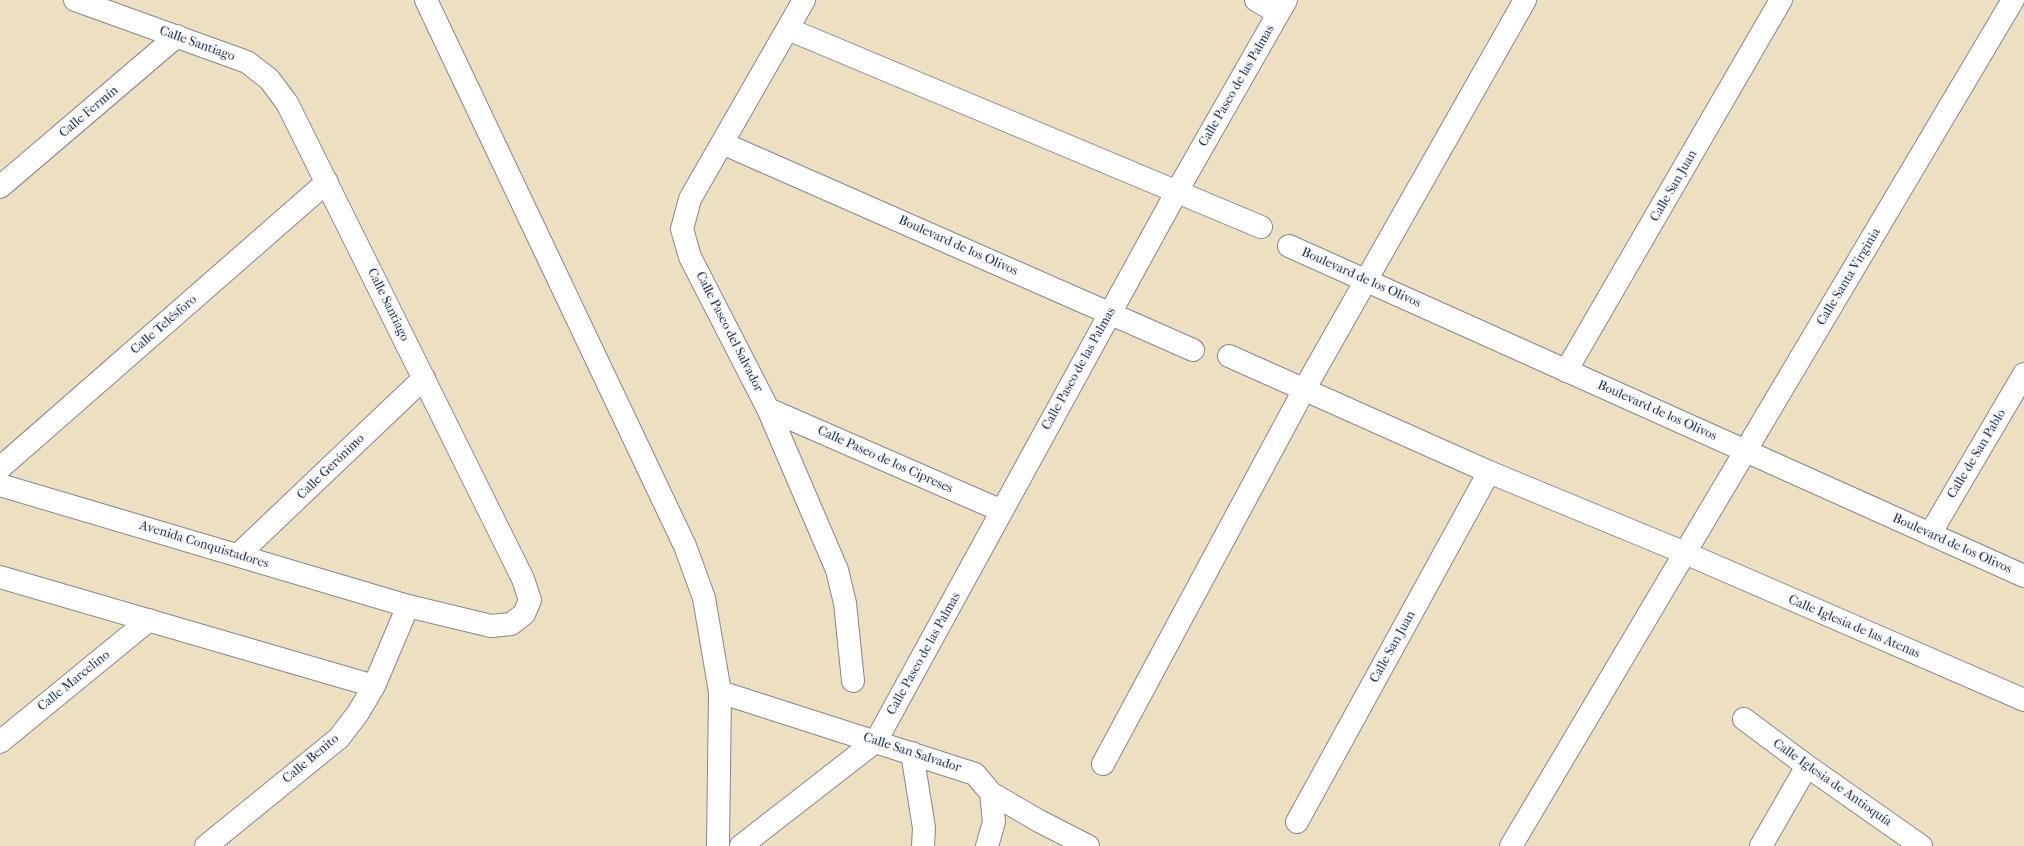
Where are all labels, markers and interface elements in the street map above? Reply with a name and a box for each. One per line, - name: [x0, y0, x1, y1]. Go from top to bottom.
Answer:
- street label: Calle Paseo de las Palmas: [1196, 22, 1278, 150]
- street label: Calle Santiago: [157, 23, 237, 65]
- street label: Calle Fermín: [56, 83, 122, 141]
- street label: Calle San Juan: [1647, 148, 1701, 224]
- street label: Boulevard de los Olivos: [896, 213, 1020, 279]
- street label: Calle Santa Virginia: [1814, 226, 1884, 328]
- street label: Boulevard de los Olivos: [1299, 245, 1423, 311]
- street label: Calle Santiago: [364, 266, 412, 344]
- street label: Calle Paseo del Salvador: [692, 269, 766, 395]
- street label: Calle Telésforo: [128, 292, 200, 358]
- street label: Calle Paseo de las Palmas: [1039, 305, 1119, 433]
- street label: Boulevard de los Olivos: [1595, 378, 1719, 444]
- street label: Calle de San Pablo: [1944, 407, 2010, 501]
- street label: Calle Paseo de los Cipreses: [815, 423, 955, 497]
- street label: Calle Gerónimo: [294, 431, 368, 503]
- street label: Boulevard de los Olivos: [1890, 511, 2014, 577]
- street label: Avenida Conquistadores: [137, 518, 271, 572]
- street label: Calle Paseo de las Palmas: [884, 590, 964, 718]
- street label: Calle Iglesia de las Atenas: [1786, 592, 1922, 662]
- street label: Calle San Juan: [1367, 608, 1419, 686]
- street label: Calle Marcelino: [35, 647, 113, 715]
- street label: Calle San Salvador: [861, 730, 963, 776]
- street label: Calle Benito: [280, 731, 342, 787]
- street label: Calle Iglesia de Antioquía: [1770, 736, 1894, 830]

